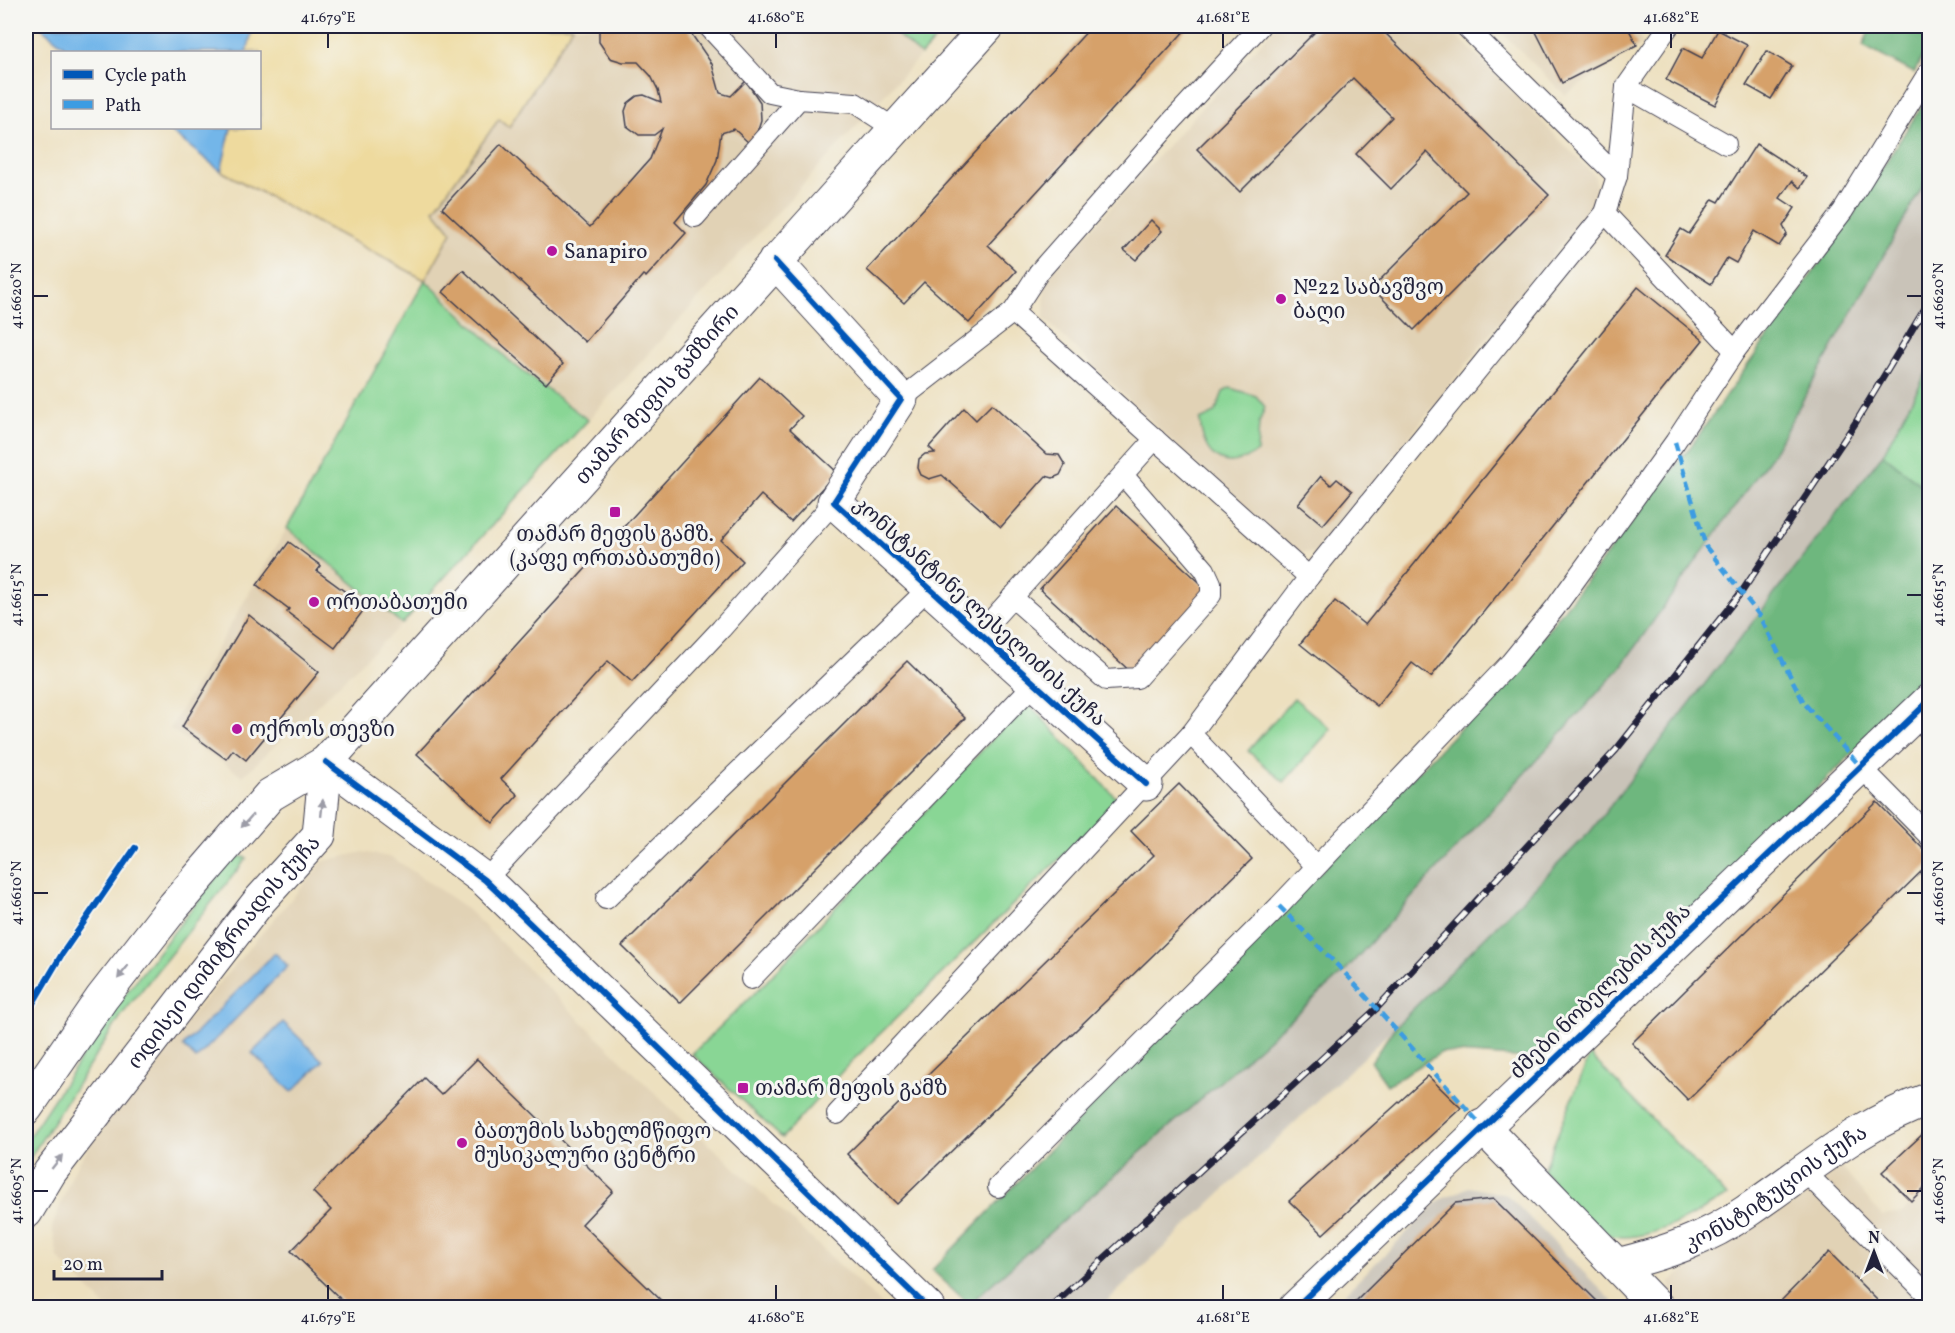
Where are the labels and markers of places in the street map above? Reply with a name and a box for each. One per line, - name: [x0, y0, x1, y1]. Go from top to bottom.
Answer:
- place label: Sanapiro: [564, 238, 647, 267]
- marker: Sanapiro: [545, 244, 559, 258]
- place label: №22 საბავშვო ბაღი: [1293, 274, 1444, 327]
- marker: №22 საბავშვო ბაღი: [1274, 292, 1288, 306]
- marker: თამარ მეფის გამზ. (კაფე ორთაბათუმი): [608, 505, 622, 519]
- place label: თამარ მეფის გამზ. (კაფე ორთაბათუმი): [510, 521, 720, 574]
- place label: ორთაბათუმი: [326, 589, 468, 618]
- marker: ორთაბათუმი: [307, 595, 321, 609]
- place label: ოქროს თევზი: [249, 716, 395, 745]
- marker: ოქროს თევზი: [230, 722, 244, 736]
- place label: თამარ მეფის გამზ: [755, 1075, 947, 1104]
- marker: თამარ მეფის გამზ: [736, 1081, 750, 1095]
- place label: ბათუმის სახელმწიფო მუსიკალური ცენტრი: [474, 1118, 711, 1171]
- marker: ბათუმის სახელმწიფო მუსიკალური ცენტრი: [455, 1136, 469, 1150]

